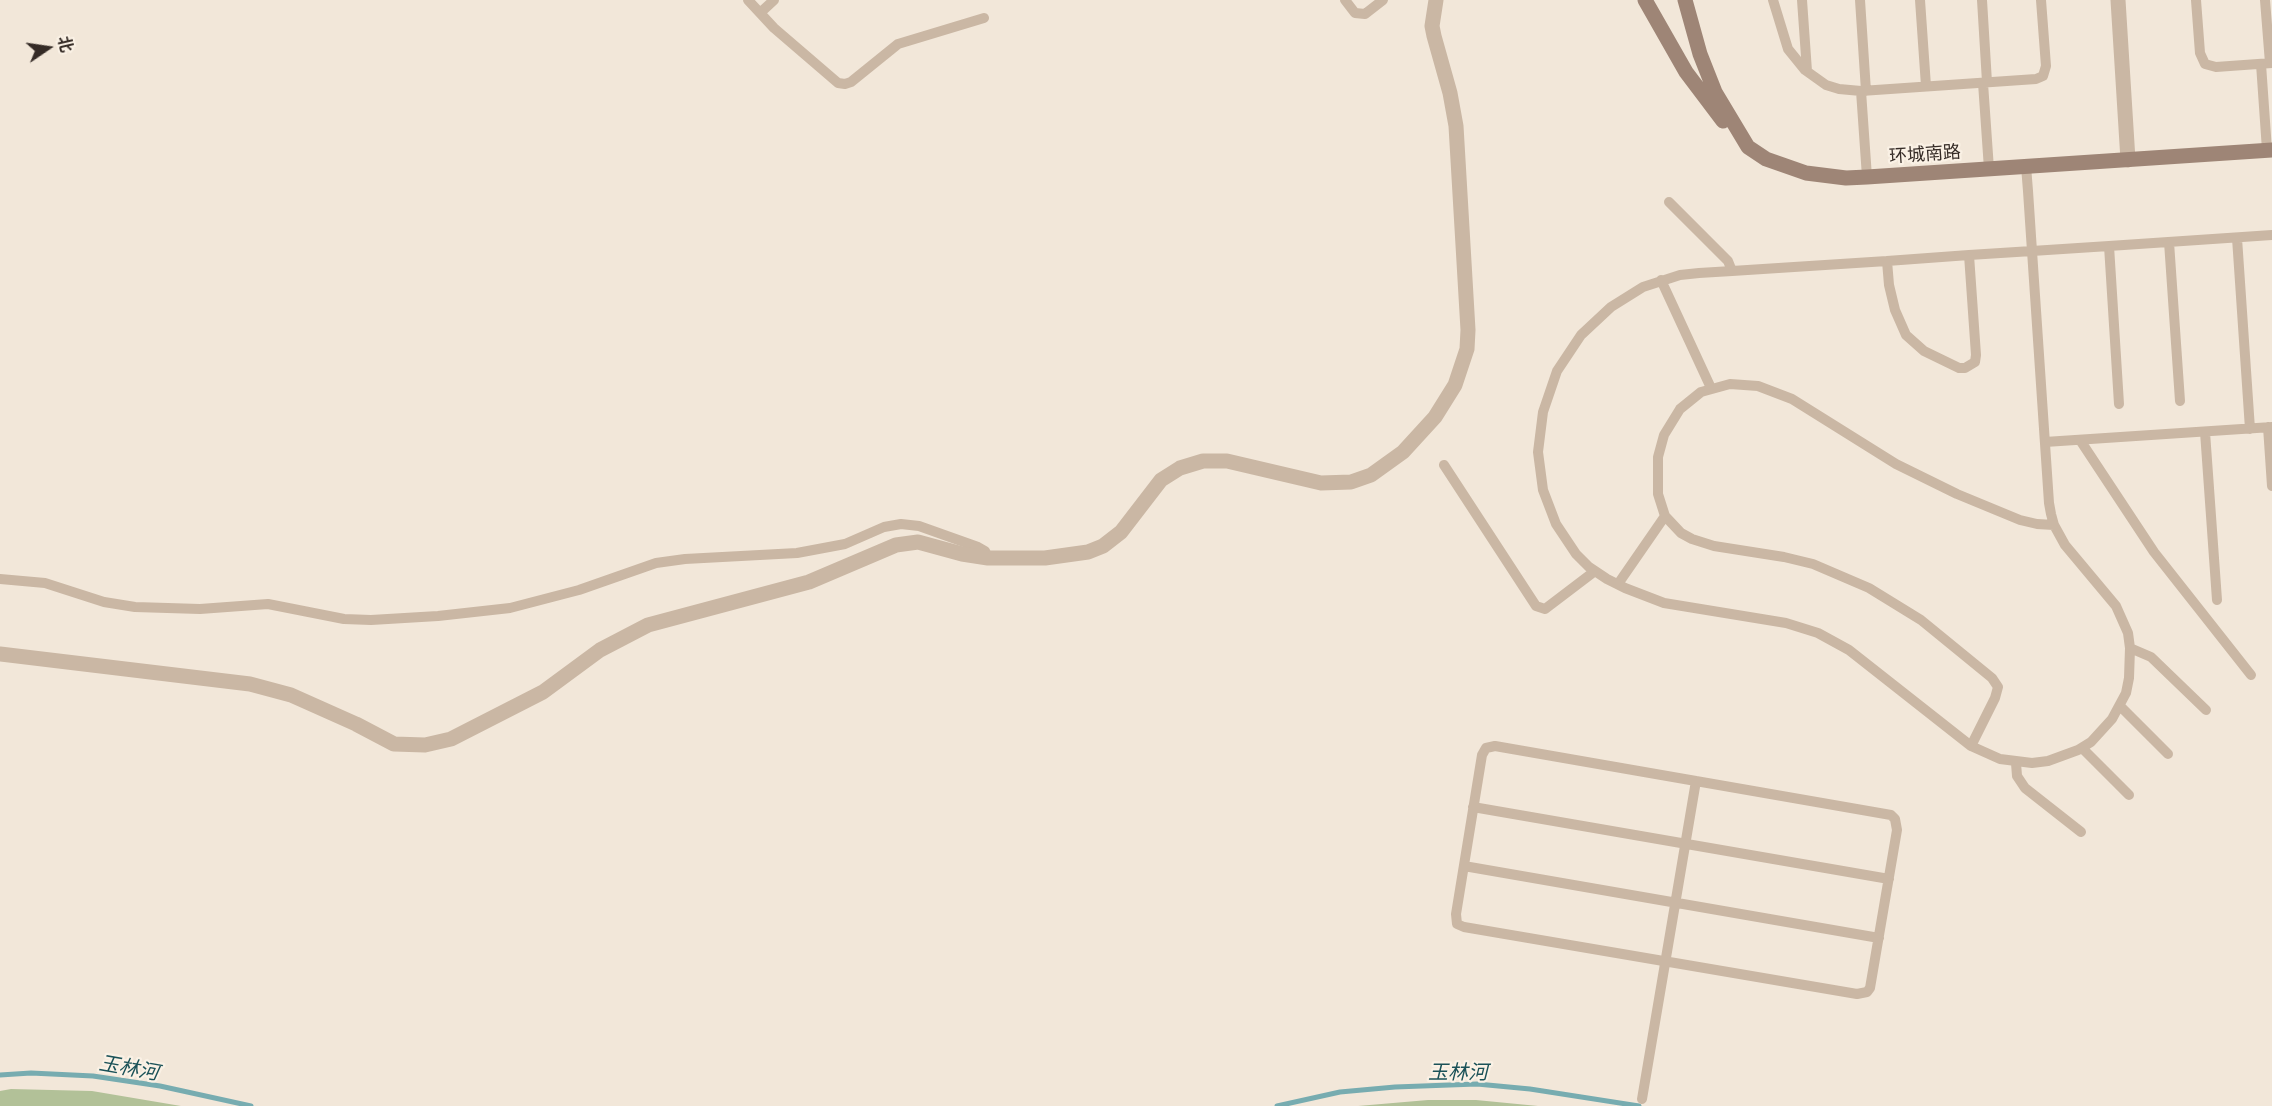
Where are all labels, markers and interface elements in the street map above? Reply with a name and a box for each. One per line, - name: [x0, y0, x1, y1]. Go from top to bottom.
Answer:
- north arrow: [18, 18, 78, 78]
- text: 北: [55, 34, 77, 54]
- street label: 环城南路: [1888, 141, 1962, 167]
- water label: 玉林河: [97, 1051, 161, 1085]
- water label: 玉林河: [1428, 1060, 1488, 1084]

